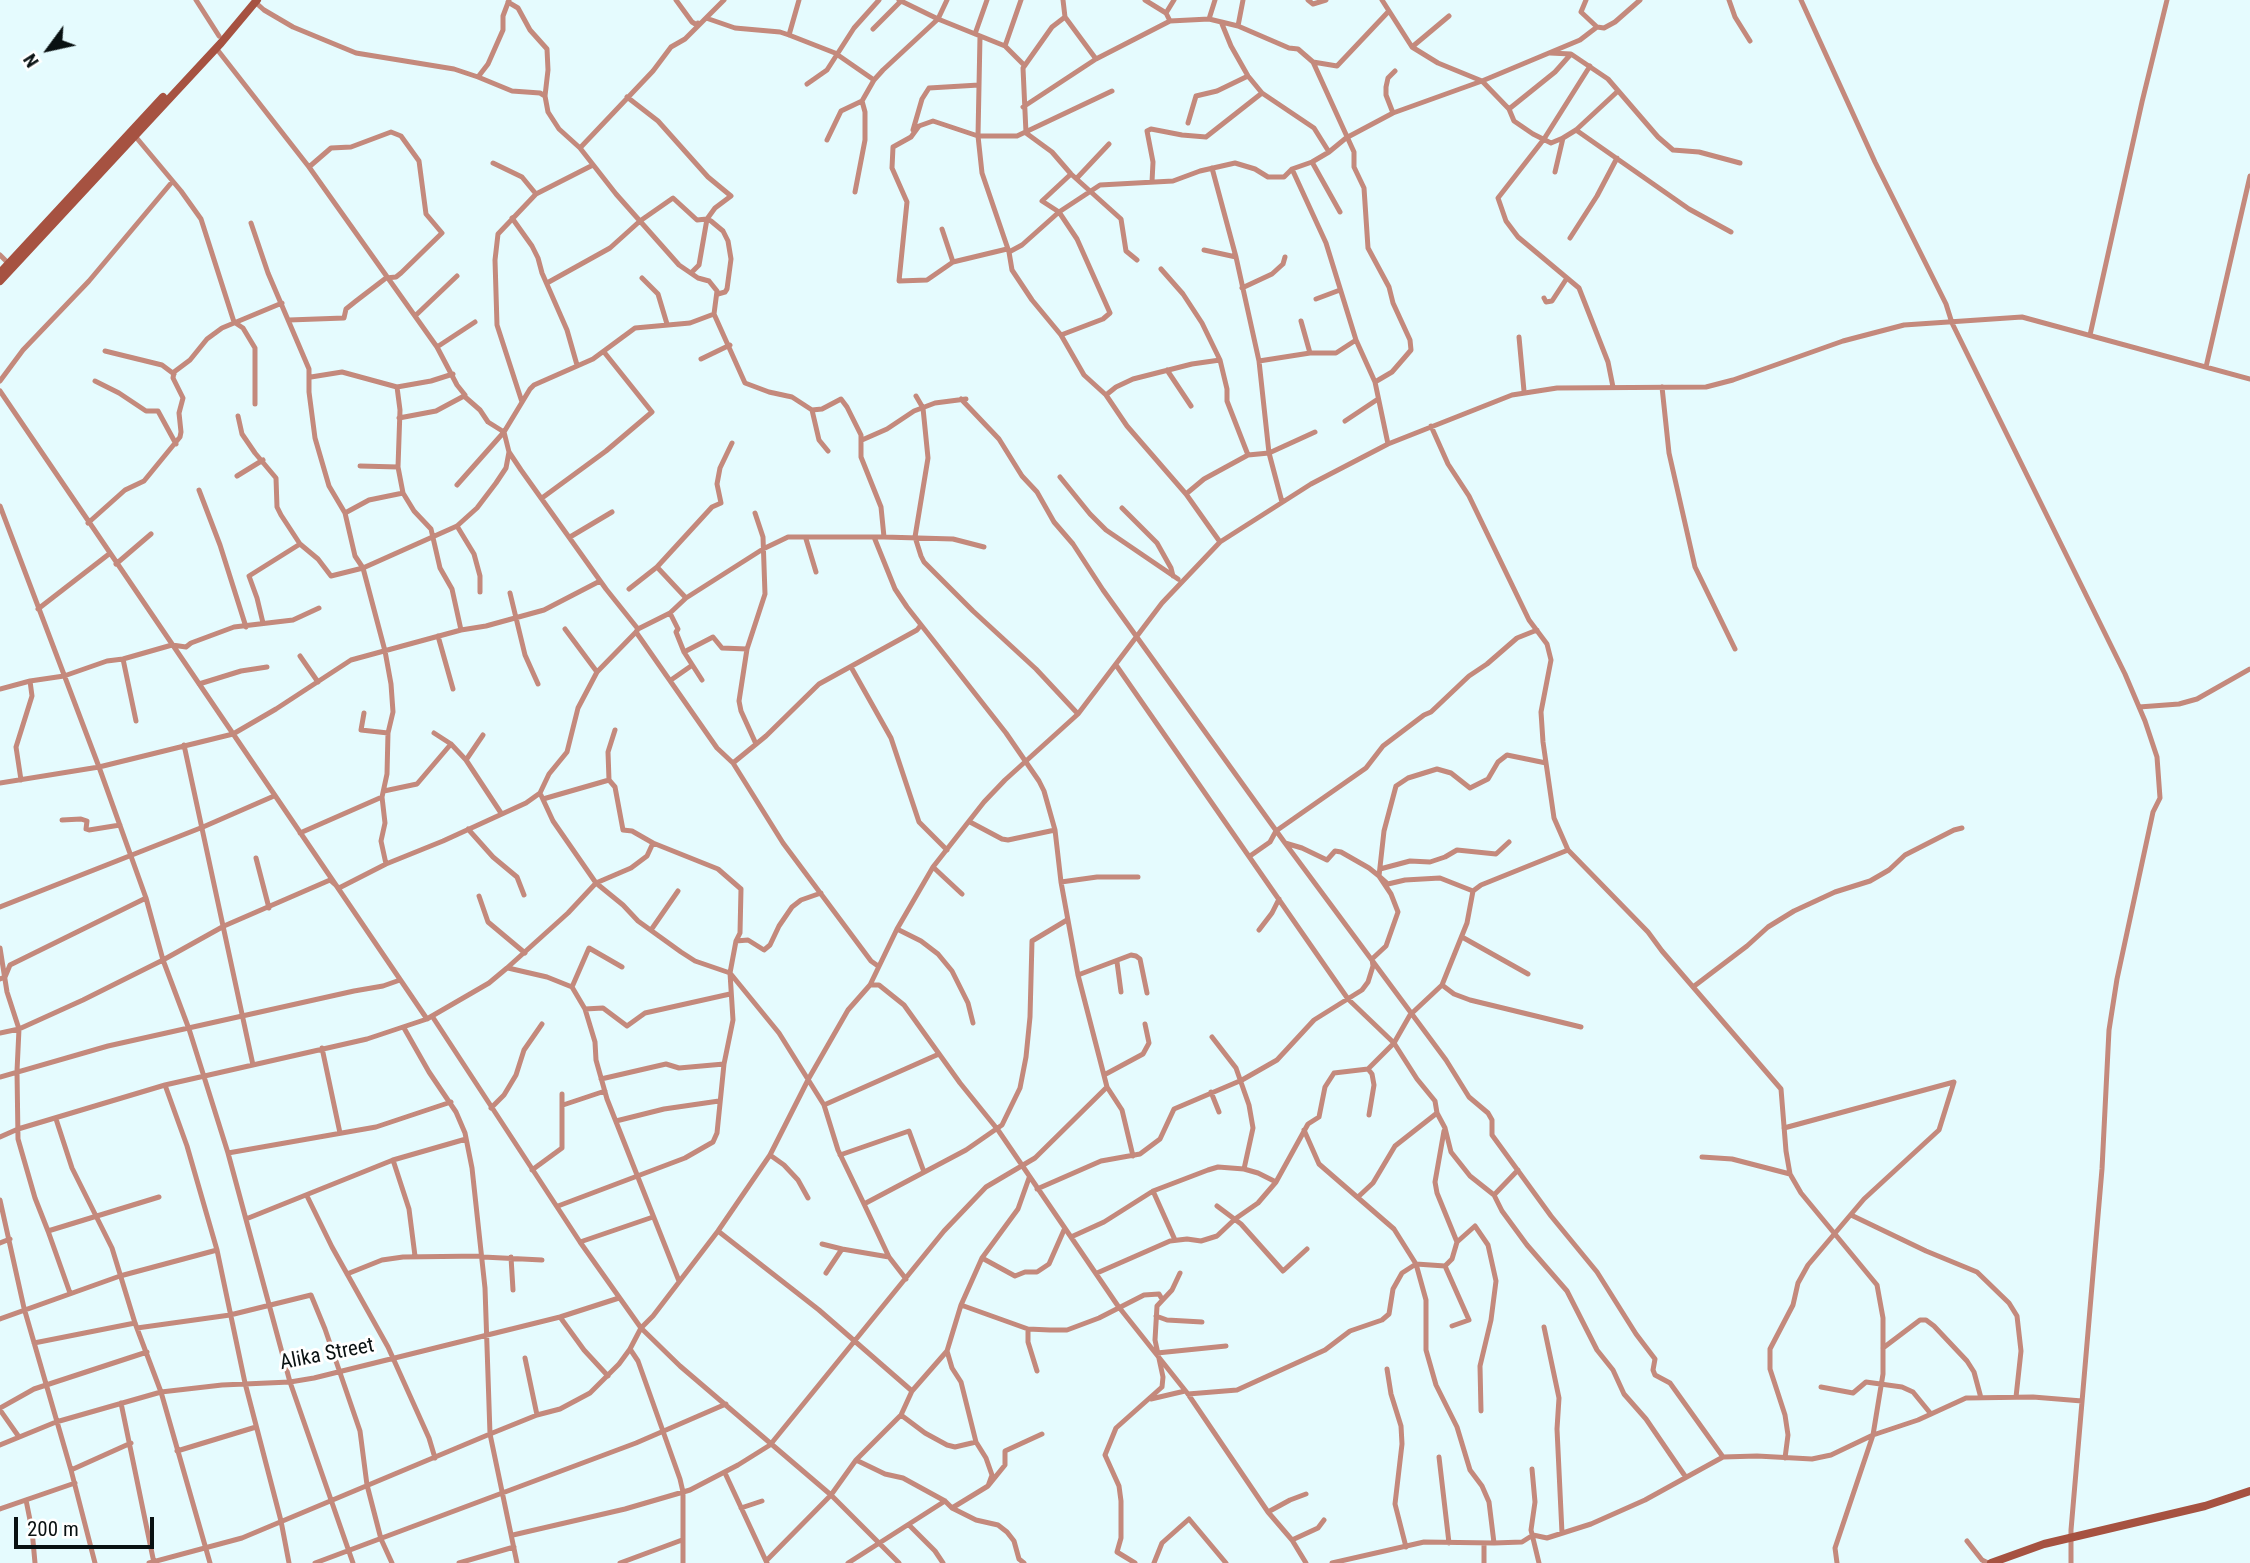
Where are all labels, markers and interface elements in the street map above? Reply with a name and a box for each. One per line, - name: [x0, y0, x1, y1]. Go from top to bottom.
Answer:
- north arrow: [14, 14, 84, 84]
- text: N: [18, 50, 44, 72]
- street label: Alika Street: [278, 1334, 376, 1376]
- scale bar: [18, 1504, 158, 1548]
- text: 200 m: [27, 1517, 79, 1541]

